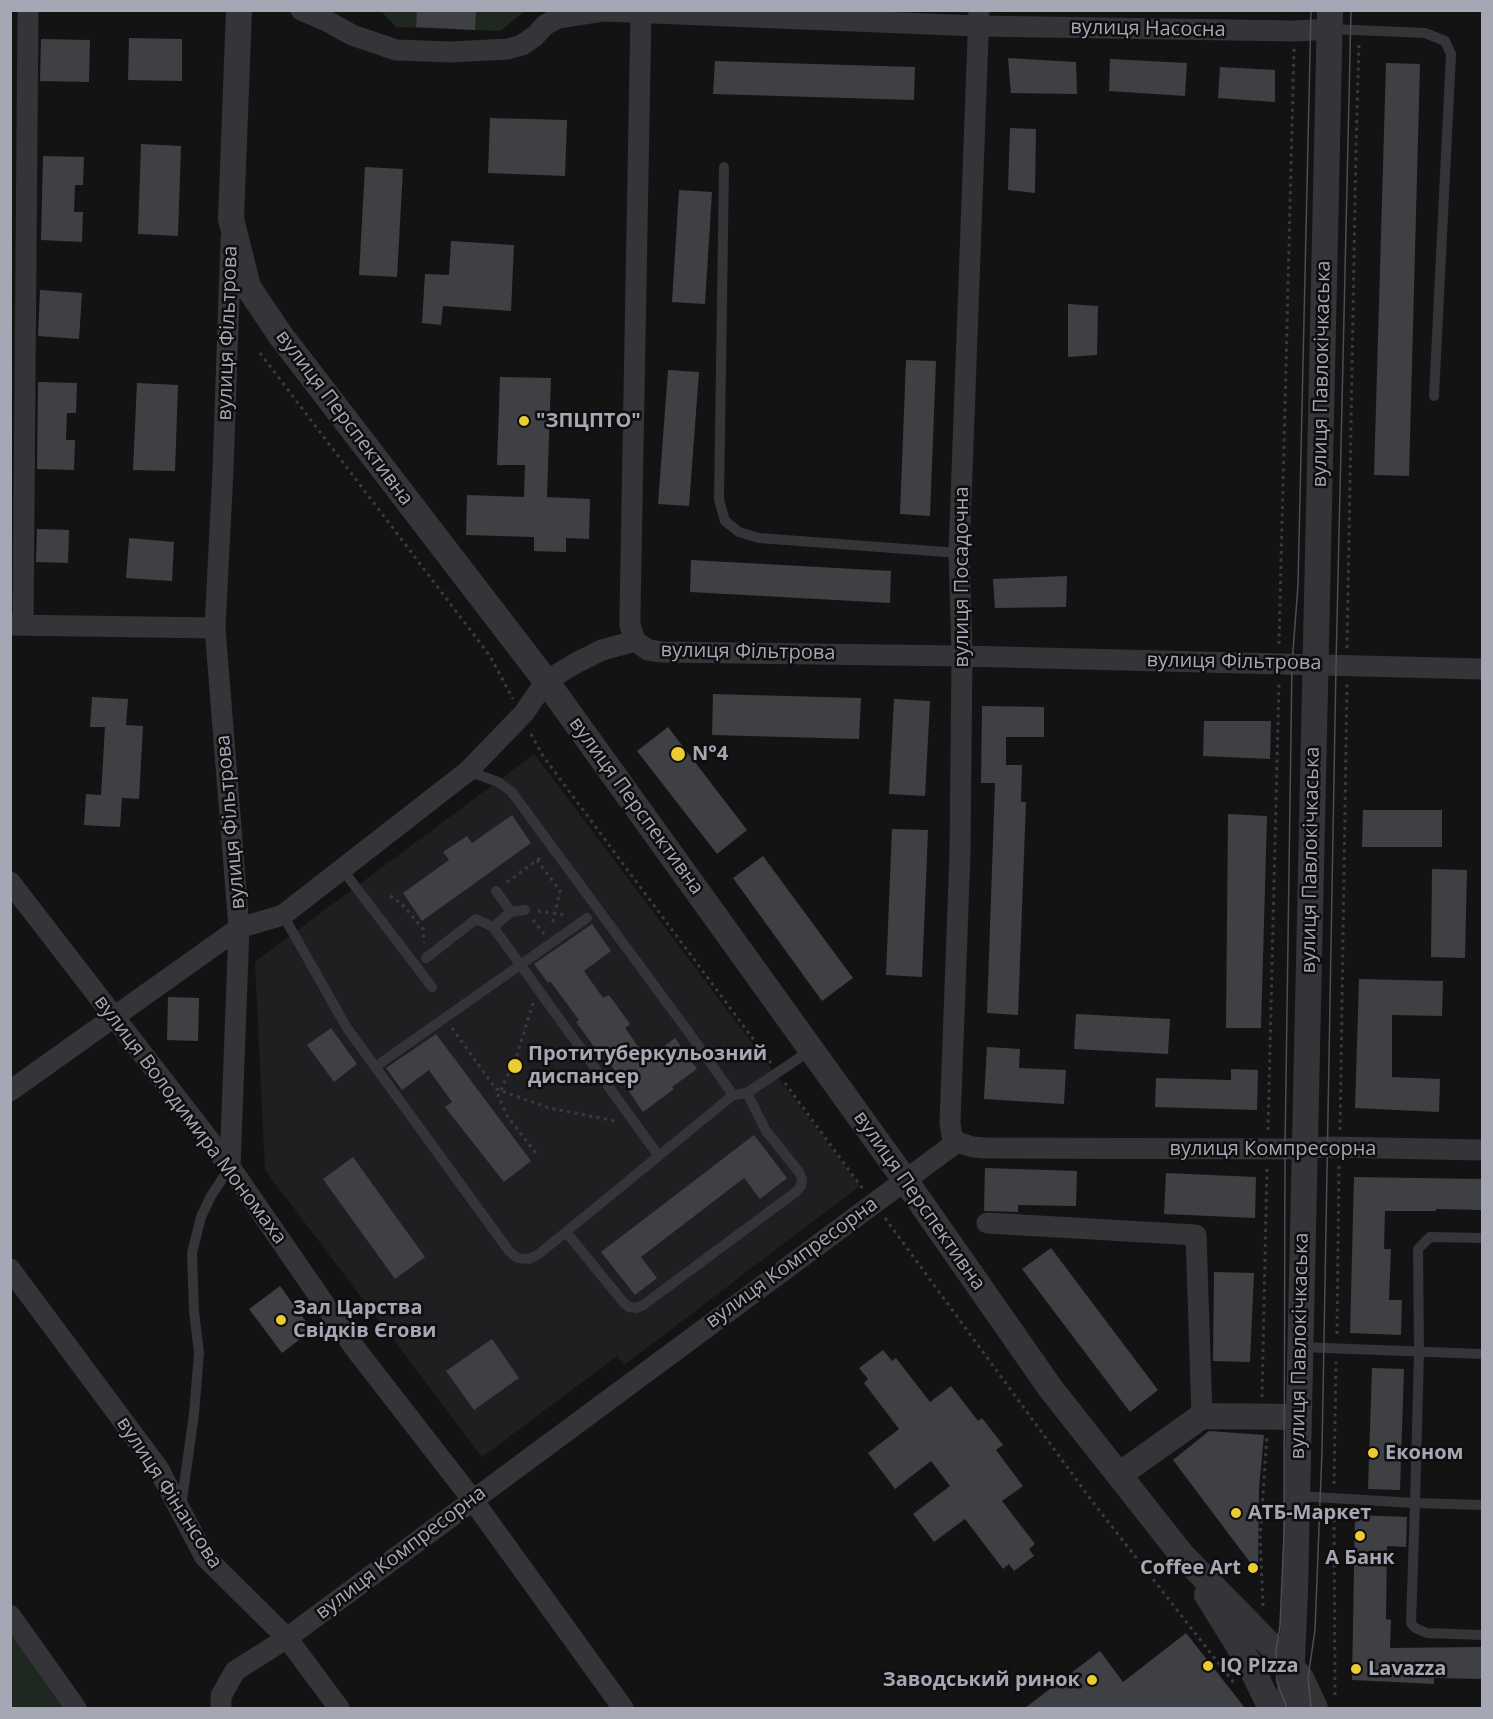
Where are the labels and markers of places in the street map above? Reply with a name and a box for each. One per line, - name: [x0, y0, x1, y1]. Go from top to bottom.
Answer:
- place label: "ЗПЦПТО": [536, 409, 641, 433]
- marker: "ЗПЦПТО": [517, 414, 531, 428]
- place label: N°4: [692, 742, 728, 766]
- marker: N°4: [669, 745, 687, 763]
- place label: Протитуберкульозний диспансер: [528, 1042, 767, 1089]
- marker: Протитуберкульозний диспансер: [506, 1057, 524, 1075]
- place label: Зал Царства Свідків Єгови: [293, 1296, 436, 1343]
- marker: Зал Царства Свідків Єгови: [274, 1313, 288, 1327]
- place label: Економ: [1385, 1441, 1463, 1465]
- marker: Економ: [1366, 1446, 1380, 1460]
- place label: АТБ-Маркет: [1248, 1501, 1371, 1525]
- marker: АТБ-Маркет: [1229, 1506, 1243, 1520]
- marker: А Банк: [1353, 1529, 1367, 1543]
- place label: А Банк: [1325, 1546, 1395, 1570]
- place label: Coffee Art: [1140, 1556, 1241, 1580]
- marker: Coffee Art: [1246, 1561, 1260, 1575]
- place label: IQ PIzza: [1220, 1654, 1299, 1678]
- place label: Lavazza: [1368, 1657, 1446, 1681]
- marker: IQ PIzza: [1201, 1659, 1215, 1673]
- marker: Lavazza: [1349, 1662, 1363, 1676]
- place label: Заводський ринок: [883, 1668, 1080, 1692]
- marker: Заводський ринок: [1085, 1673, 1099, 1687]

